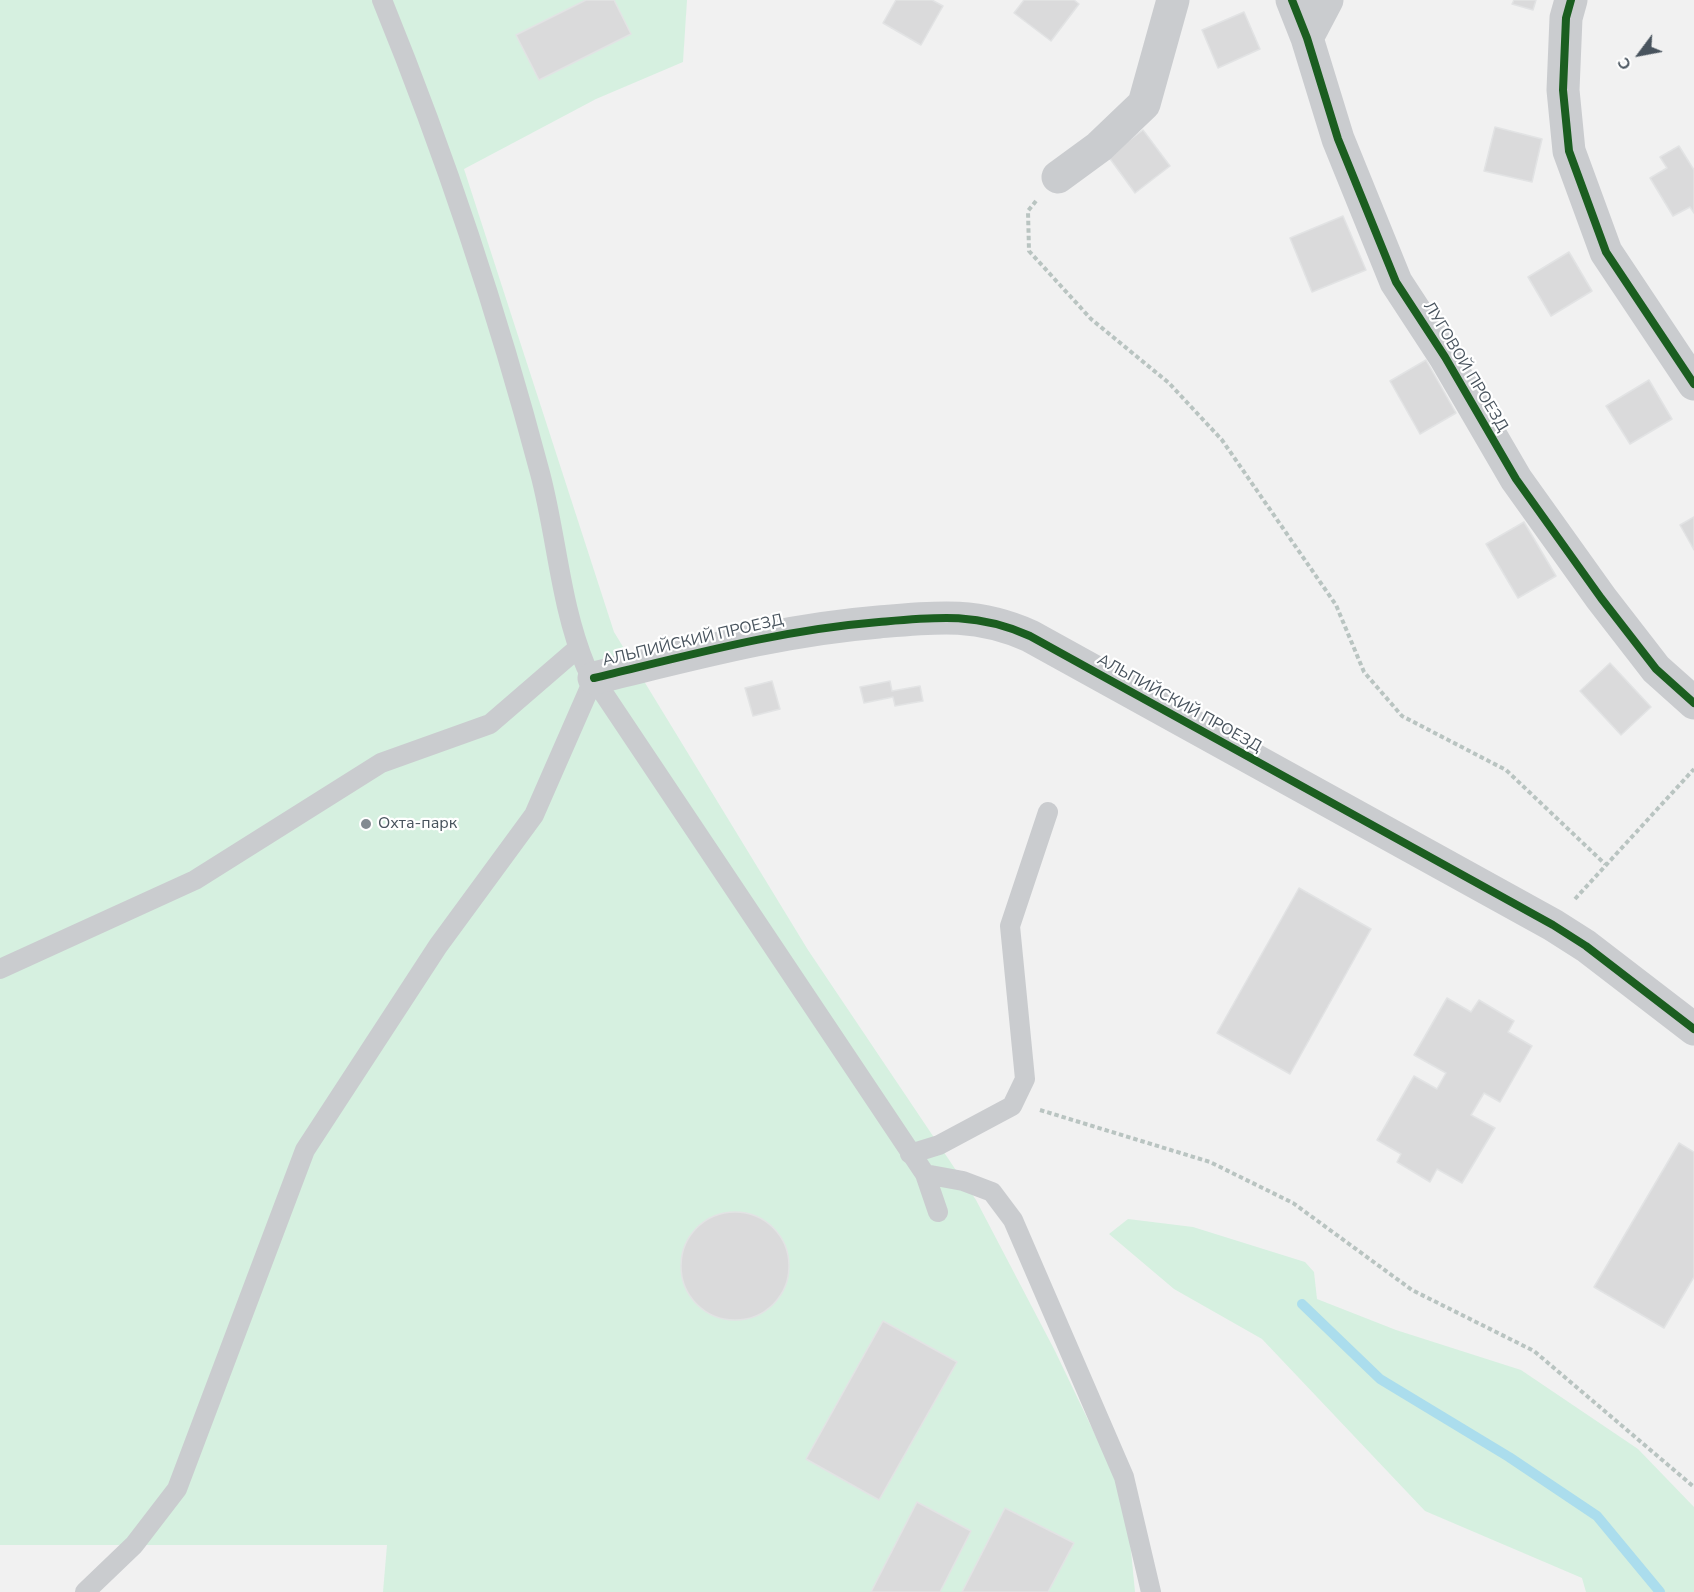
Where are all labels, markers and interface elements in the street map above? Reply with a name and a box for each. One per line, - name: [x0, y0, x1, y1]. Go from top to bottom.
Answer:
- north arrow: [1610, 24, 1670, 84]
- text: С: [1613, 53, 1637, 74]
- street label: ЛУГОВОЙ ПРОЕЗД: [1419, 298, 1511, 436]
- street label: АЛЬПИЙСКИЙ ПРОЕЗД: [601, 611, 785, 671]
- street label: АЛЬПИЙСКИЙ ПРОЕЗД: [1093, 651, 1265, 757]
- place label: Охта-парк: [378, 814, 457, 834]
- marker: Охта-парк: [359, 817, 373, 831]

